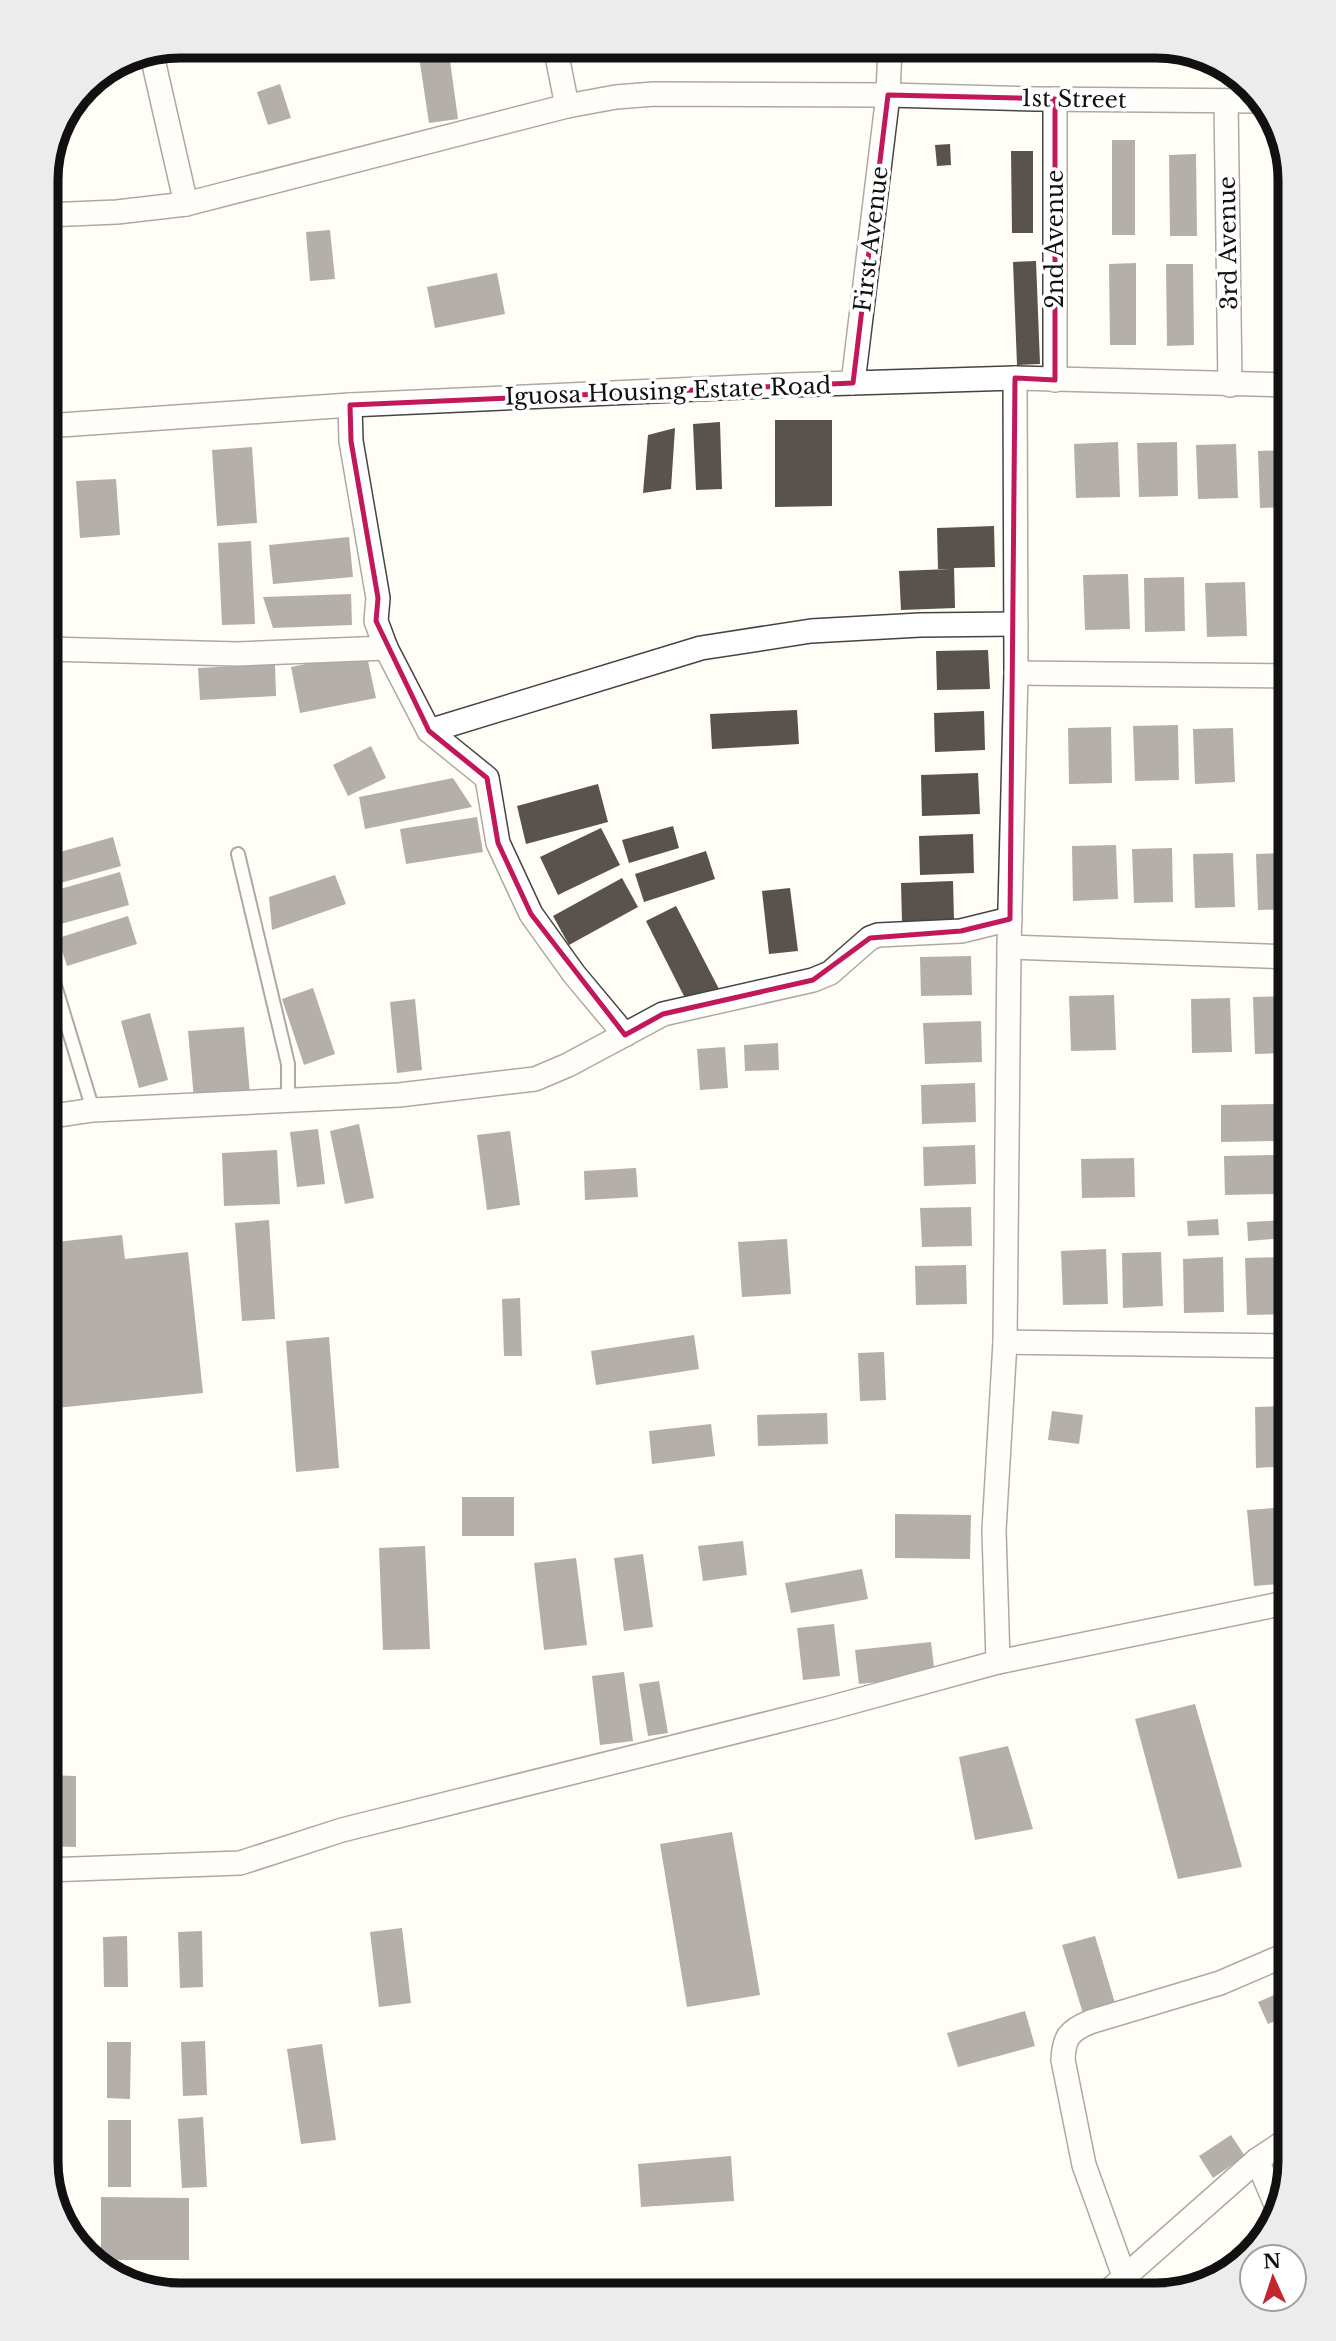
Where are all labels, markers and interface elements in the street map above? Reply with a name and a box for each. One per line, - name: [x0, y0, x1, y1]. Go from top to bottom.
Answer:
- street label: 1st Street: [1021, 84, 1127, 114]
- street label: First Avenue: [848, 165, 894, 313]
- street label: 2nd Avenue: [1041, 170, 1069, 308]
- street label: 3rd Avenue: [1213, 176, 1243, 310]
- street label: Iguosa Housing Estate Road: [504, 371, 832, 411]
- north arrow: [1238, 2243, 1308, 2313]
- text: N: [1263, 2250, 1282, 2273]

